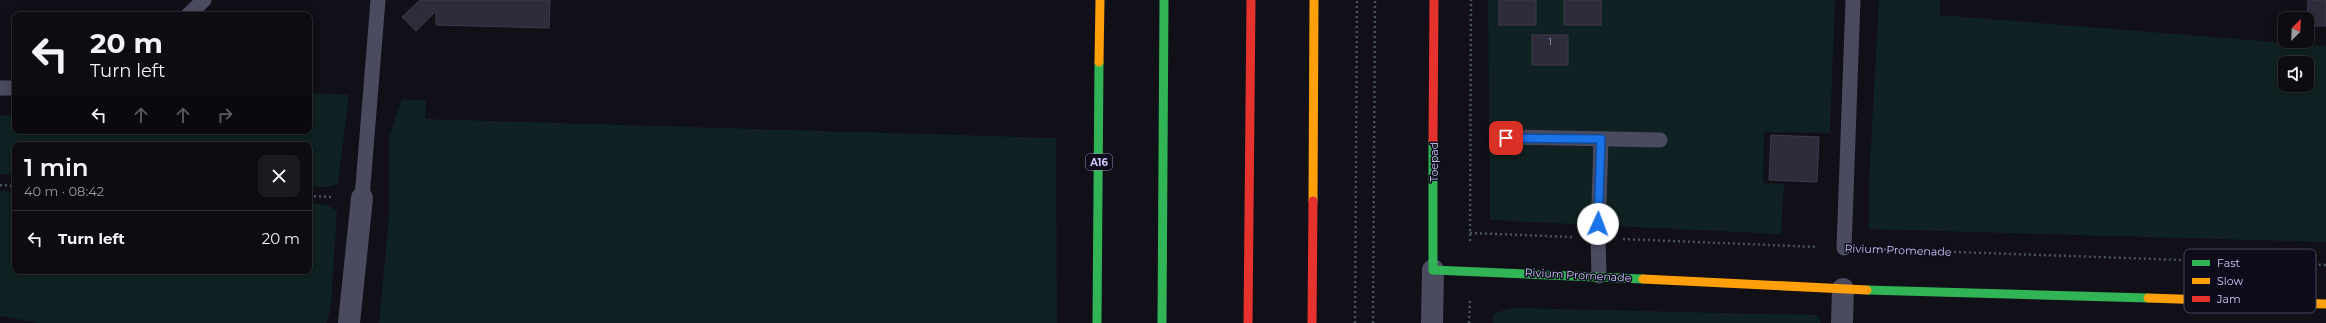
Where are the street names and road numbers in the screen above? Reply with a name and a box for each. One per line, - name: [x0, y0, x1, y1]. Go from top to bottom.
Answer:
- street label: Toepad: [1427, 142, 1441, 182]
- road number: A16: [1086, 154, 1112, 170]
- street label: Rivium Promenade: [1844, 241, 1952, 259]
- street label: Rivium Promenade: [1524, 265, 1632, 285]

